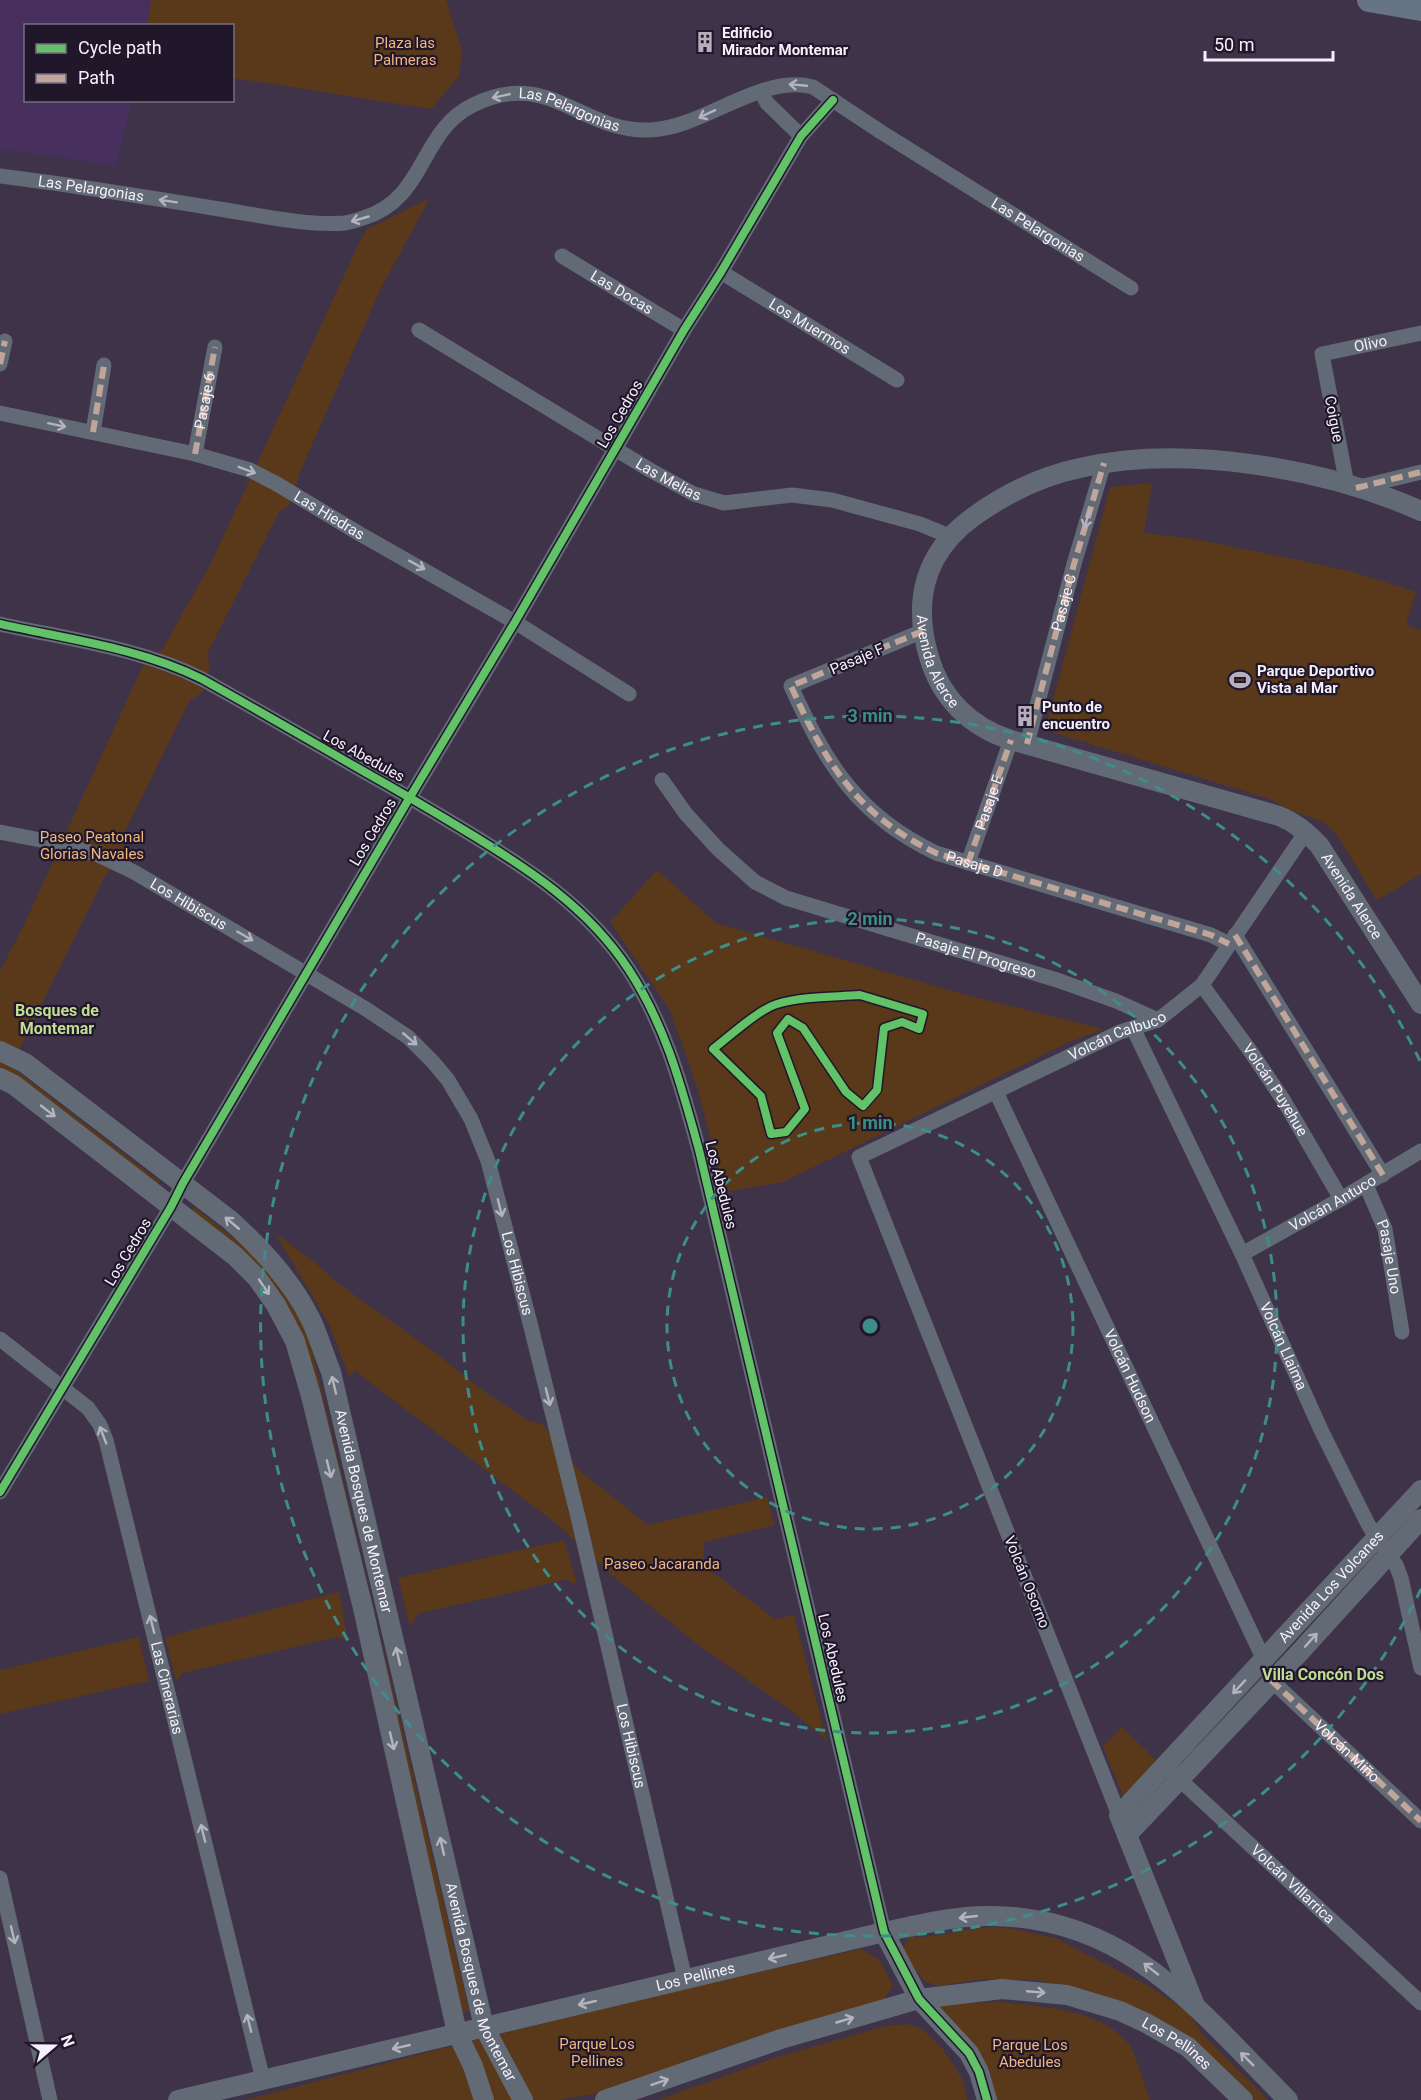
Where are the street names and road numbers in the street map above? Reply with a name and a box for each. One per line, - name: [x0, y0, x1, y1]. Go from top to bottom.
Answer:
- street label: Las Pelargonias: [518, 84, 622, 136]
- street label: Las Pelargonias: [37, 172, 145, 206]
- street label: Las Pelargonias: [988, 194, 1088, 266]
- street label: Las Docas: [587, 266, 656, 318]
- street label: Los Muermos: [766, 295, 854, 358]
- street label: Olivo: [1352, 331, 1389, 356]
- street label: Pasaje 6: [191, 371, 219, 431]
- street label: Los Cedros: [593, 377, 647, 451]
- street label: Coigue: [1321, 394, 1347, 444]
- street label: Las Melias: [632, 454, 703, 505]
- street label: Las Hiedras: [291, 487, 368, 544]
- street label: Pasaje C: [1048, 572, 1080, 633]
- street label: Avenida Alerce: [913, 614, 963, 712]
- street label: Pasaje F: [827, 640, 887, 678]
- street label: Los Abedules: [320, 726, 408, 786]
- street label: Pasaje E: [971, 772, 1007, 833]
- street label: Los Cedros: [346, 795, 400, 869]
- street label: Pasaje D: [944, 847, 1005, 881]
- street label: Avenida Alerce: [1317, 849, 1386, 943]
- street label: Los Hibiscus: [147, 875, 230, 934]
- street label: Pasaje El Progreso: [913, 929, 1039, 982]
- street label: Volcán Calbuco: [1066, 1008, 1170, 1064]
- street label: Volcán Puyehue: [1239, 1040, 1312, 1140]
- street label: Los Abedules: [701, 1139, 741, 1231]
- street label: Volcán Antuco: [1286, 1171, 1379, 1235]
- street label: Los Cedros: [101, 1215, 155, 1289]
- street label: Pasaje Uno: [1373, 1217, 1405, 1295]
- street label: Los Hibiscus: [498, 1229, 537, 1317]
- street label: Volcán Llaima: [1256, 1299, 1311, 1393]
- street label: Volcán Hudson: [1100, 1326, 1160, 1426]
- street label: Avenida Bosques de Montemar: [331, 1408, 396, 1615]
- street label: Avenida Los Volcanes: [1275, 1527, 1388, 1647]
- street label: Volcán Osorno: [1000, 1533, 1054, 1631]
- street label: Los Abedules: [814, 1612, 852, 1704]
- street label: Las Cinerarias: [147, 1640, 187, 1736]
- street label: Los Hibiscus: [613, 1702, 649, 1790]
- street label: Volcán Miño: [1310, 1716, 1383, 1786]
- street label: Volcán Villarrica: [1247, 1841, 1338, 1928]
- street label: Avenida Bosques de Montemar: [442, 1881, 520, 2085]
- street label: Los Pellines: [654, 1959, 737, 1995]
- street label: Los Pellines: [1139, 2014, 1215, 2074]

